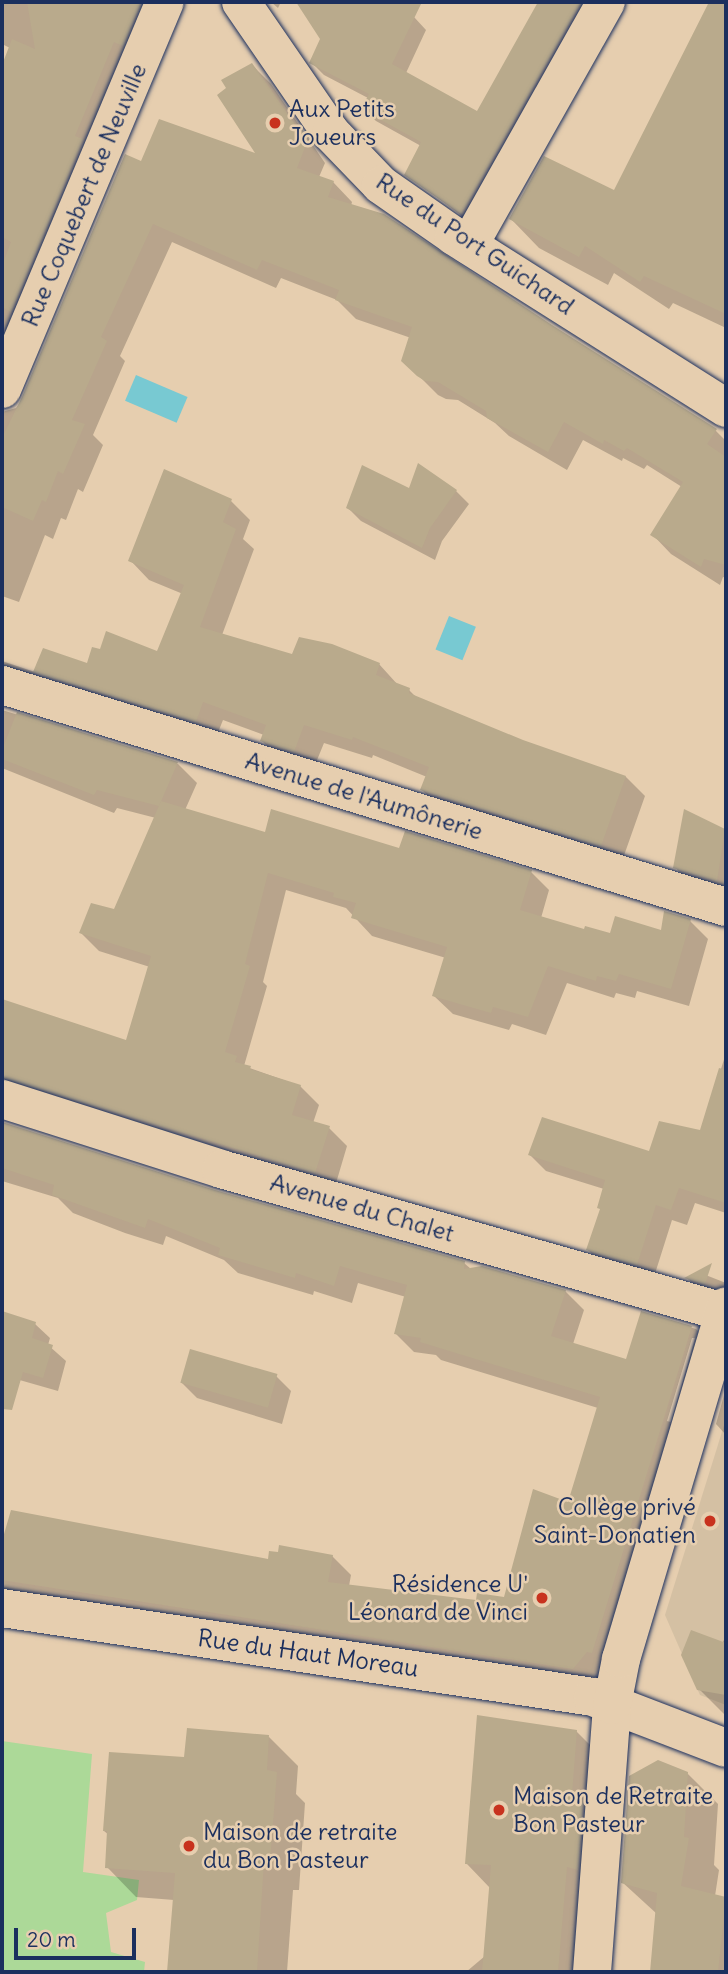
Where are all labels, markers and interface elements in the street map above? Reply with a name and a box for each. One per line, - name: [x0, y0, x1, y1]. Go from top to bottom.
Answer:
- street label: Rue Coquebert de Neuville: [15, 59, 153, 331]
- place label: Aux Petits Joueurs: [289, 95, 395, 151]
- marker: Aux Petits Joueurs: [267, 115, 283, 131]
- street label: Rue du Port Guichard: [371, 167, 579, 321]
- street label: Avenue de l'Aumônerie: [242, 746, 486, 846]
- street label: Avenue du Chalet: [267, 1168, 457, 1248]
- place label: Collège privé Saint-Donatien: [534, 1493, 696, 1549]
- marker: Collège privé Saint-Donatien: [702, 1513, 718, 1529]
- place label: Résidence U' Léonard de Vinci: [348, 1570, 528, 1626]
- marker: Résidence U' Léonard de Vinci: [534, 1590, 550, 1606]
- street label: Rue du Haut Moreau: [196, 1623, 420, 1683]
- place label: Maison de Retraite Bon Pasteur: [513, 1782, 713, 1838]
- marker: Maison de Retraite Bon Pasteur: [491, 1802, 507, 1818]
- place label: Maison de retraite du Bon Pasteur: [203, 1818, 397, 1874]
- marker: Maison de retraite du Bon Pasteur: [181, 1838, 197, 1854]
- scale bar: [18, 1914, 140, 1958]
- text: 20 m: [27, 1926, 76, 1953]

